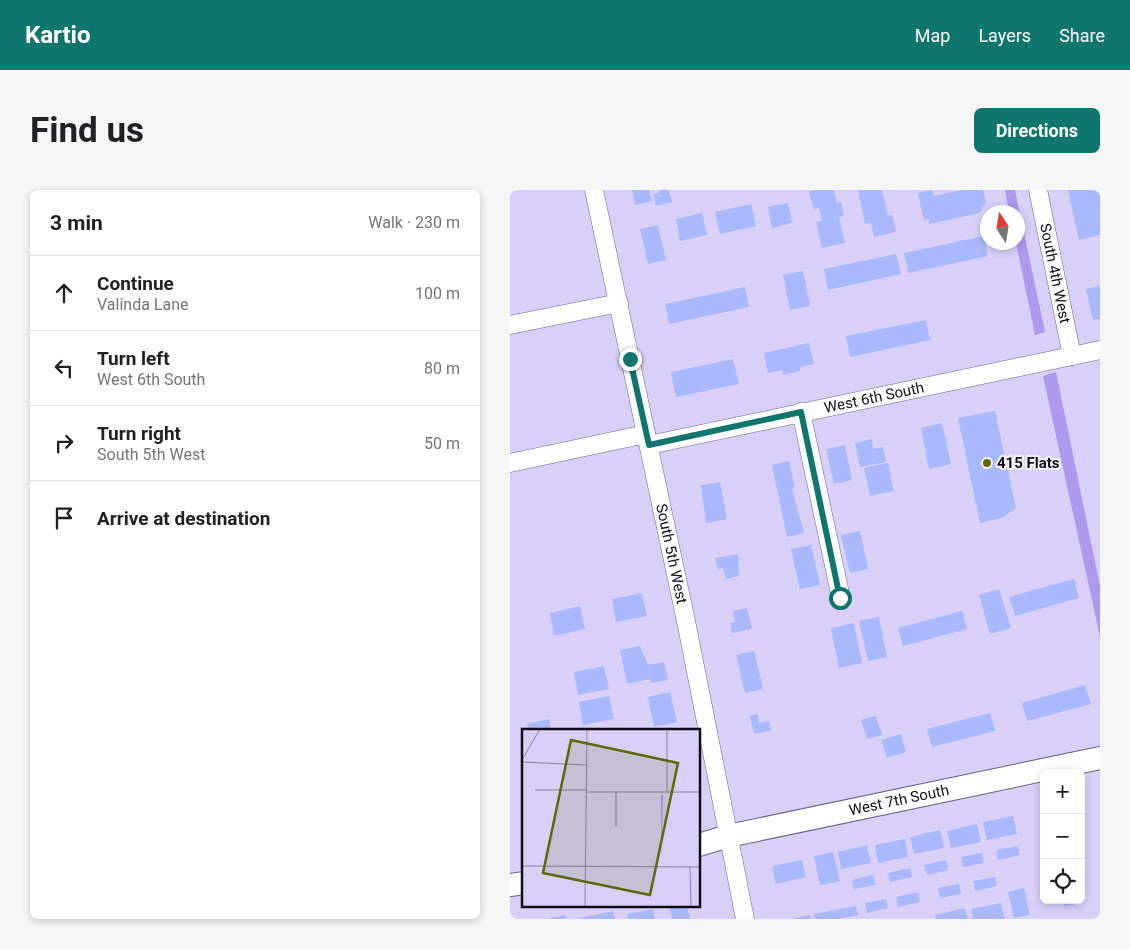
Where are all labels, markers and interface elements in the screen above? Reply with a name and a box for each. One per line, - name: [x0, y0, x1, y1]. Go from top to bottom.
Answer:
- text: Kartio: [25, 21, 91, 49]
- text: Map: [915, 25, 950, 46]
- text: Layers: [978, 25, 1031, 46]
- text: Share: [1059, 25, 1105, 46]
- button: Directions: [974, 108, 1100, 153]
- text: Find us: [30, 110, 144, 151]
- north arrow: [980, 205, 1025, 250]
- text: 3 min: [50, 211, 103, 235]
- text: Walk · 230 m: [368, 213, 460, 232]
- street label: South 4th West: [1036, 222, 1074, 325]
- text: Continue: [97, 272, 174, 295]
- icon: ahead: [50, 279, 78, 307]
- text: 100 m: [415, 284, 460, 303]
- text: Valinda Lane: [97, 295, 188, 314]
- text: Turn left: [97, 347, 170, 370]
- route end: [619, 348, 642, 371]
- icon: left: [50, 354, 78, 382]
- text: 80 m: [424, 359, 460, 378]
- text: West 6th South: [97, 370, 205, 389]
- street label: West 6th South: [822, 378, 926, 417]
- text: Turn right: [97, 422, 181, 445]
- icon: right: [50, 429, 78, 457]
- text: 50 m: [424, 434, 460, 453]
- text: South 5th West: [97, 445, 205, 464]
- place label: 415 Flats: [997, 454, 1060, 472]
- marker: 415 Flats: [981, 457, 993, 469]
- street label: South 5th West: [652, 502, 691, 606]
- icon: arrive: [50, 504, 78, 532]
- text: Arrive at destination: [97, 507, 270, 530]
- route start: [829, 587, 852, 610]
- inset map: [522, 729, 700, 906]
- map controls: [1040, 769, 1085, 904]
- button: +: [1040, 769, 1085, 814]
- street label: West 7th South: [847, 781, 951, 819]
- button: −: [1040, 814, 1085, 859]
- button: locate: [1040, 859, 1085, 904]

